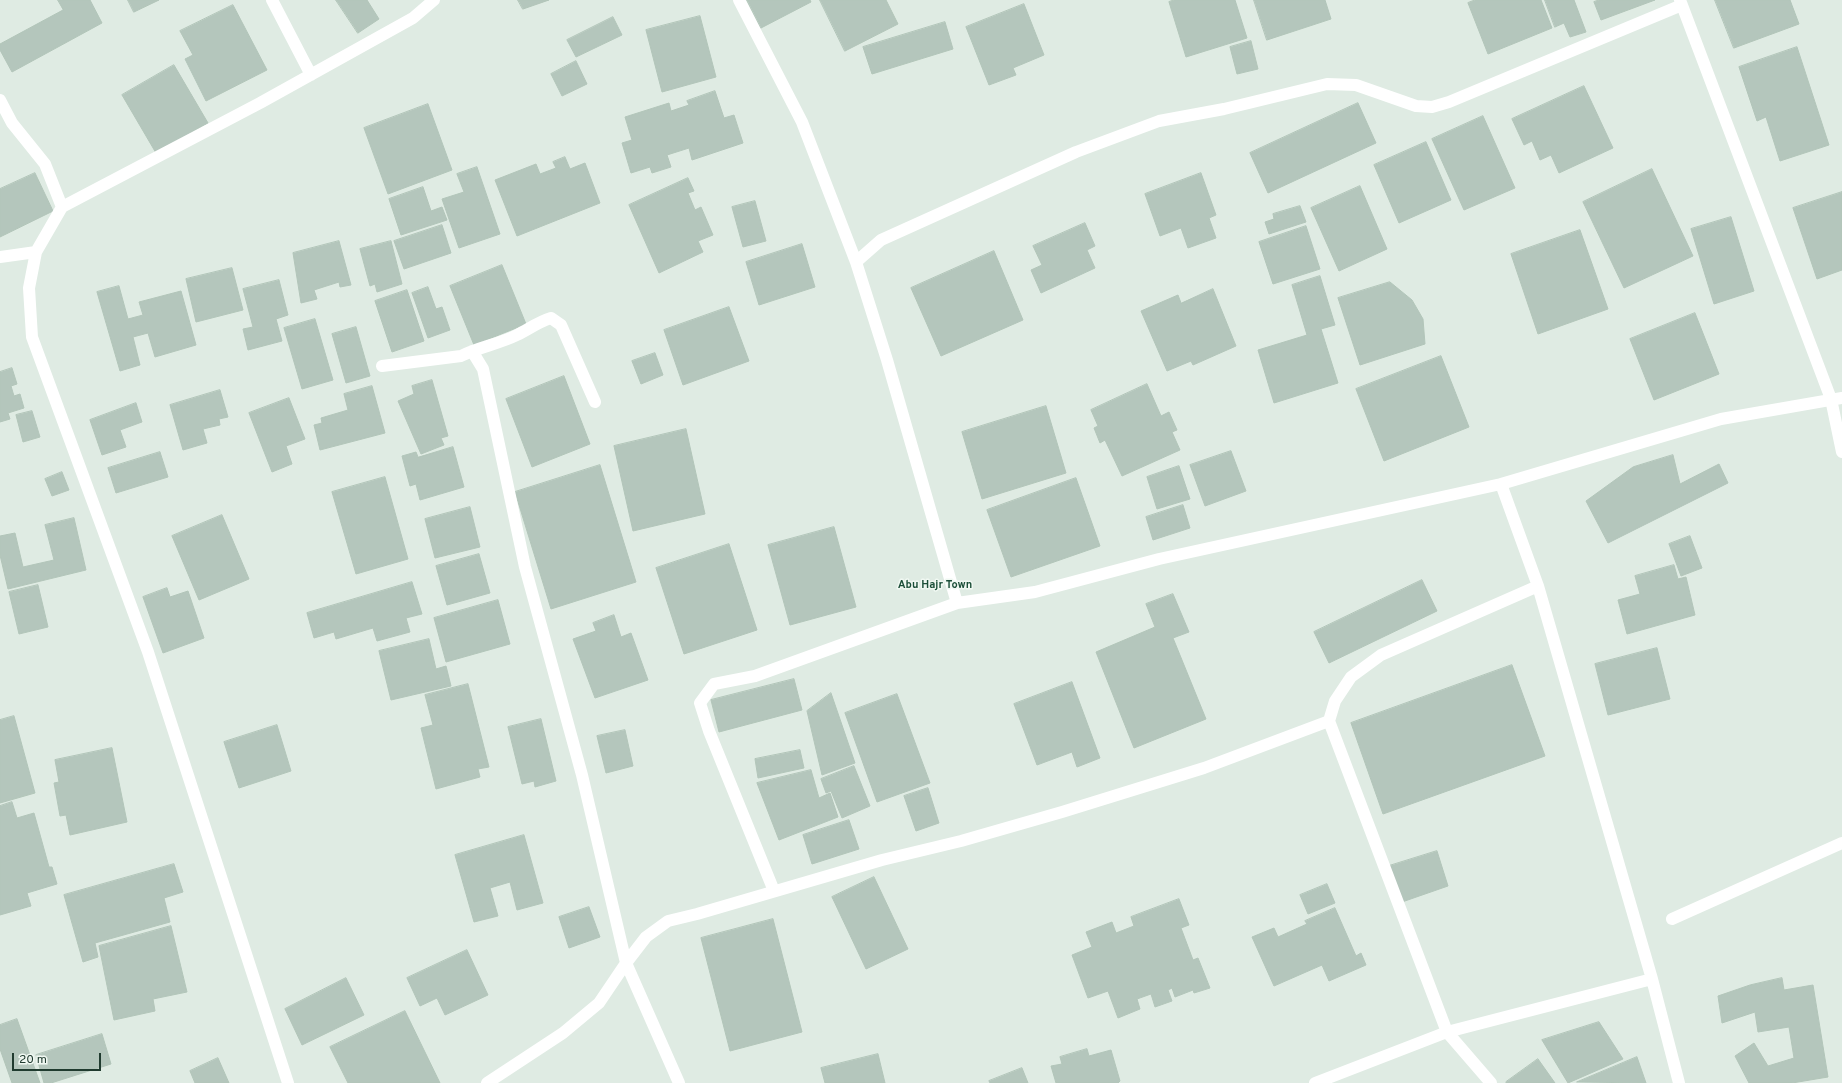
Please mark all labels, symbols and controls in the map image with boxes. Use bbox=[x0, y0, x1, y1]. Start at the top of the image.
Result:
district label: Abu Hajr Town bbox=[898, 579, 972, 593]
scale bar bbox=[14, 1045, 103, 1071]
text: 20 m bbox=[19, 1052, 47, 1068]

